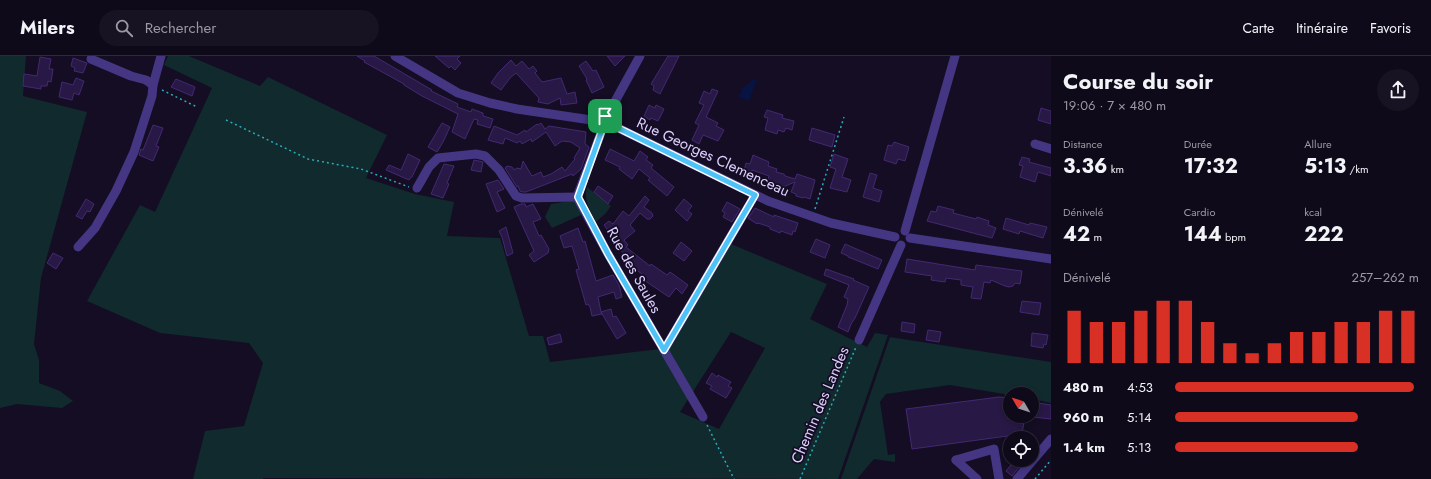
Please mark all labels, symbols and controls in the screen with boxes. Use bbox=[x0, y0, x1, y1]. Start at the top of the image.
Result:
search box bbox=[99, 10, 379, 46]
text: Milers bbox=[20, 14, 75, 41]
icon: search bbox=[113, 17, 135, 39]
text: Rechercher bbox=[145, 17, 216, 39]
text: Carte bbox=[1242, 18, 1274, 38]
text: Itinéraire bbox=[1296, 18, 1348, 38]
text: Favoris bbox=[1370, 18, 1411, 38]
text: Course du soir bbox=[1063, 65, 1213, 97]
button: share bbox=[1377, 69, 1419, 111]
text: 19:06 · 7 × 480 m bbox=[1063, 96, 1166, 115]
pin bbox=[588, 99, 622, 133]
icon: arrive bbox=[594, 105, 616, 127]
street label: Rue Georges Clemenceau bbox=[633, 112, 793, 202]
text: Distance bbox=[1063, 136, 1102, 152]
text: Durée bbox=[1184, 136, 1212, 152]
text: Allure bbox=[1304, 136, 1332, 152]
text: 3.36 bbox=[1063, 152, 1107, 181]
text: 17:32 bbox=[1184, 152, 1238, 181]
text: 5:13 bbox=[1304, 152, 1346, 181]
text: km bbox=[1107, 161, 1124, 177]
text: /km bbox=[1346, 161, 1369, 177]
text: Dénivelé bbox=[1063, 204, 1103, 220]
text: Cardio bbox=[1184, 204, 1215, 220]
text: kcal bbox=[1304, 204, 1322, 220]
text: 42 bbox=[1063, 220, 1090, 249]
text: 144 bbox=[1184, 220, 1222, 249]
text: 222 bbox=[1304, 220, 1344, 249]
street label: Rue des Saules bbox=[601, 223, 667, 317]
text: m bbox=[1090, 229, 1102, 245]
text: bpm bbox=[1222, 229, 1246, 245]
text: Dénivelé bbox=[1063, 268, 1111, 287]
text: 257–262 m bbox=[1352, 268, 1419, 287]
street label: Chemin des Landes bbox=[785, 343, 855, 467]
text: 480 m bbox=[1063, 378, 1103, 397]
text: 4:53 bbox=[1127, 378, 1153, 397]
north arrow bbox=[1003, 387, 1039, 423]
map controls bbox=[1003, 387, 1039, 467]
text: 960 m bbox=[1063, 408, 1104, 427]
text: 5:14 bbox=[1127, 408, 1152, 427]
button: locate bbox=[1003, 431, 1039, 467]
text: 1.4 km bbox=[1063, 438, 1105, 457]
text: 5:13 bbox=[1127, 438, 1151, 457]

